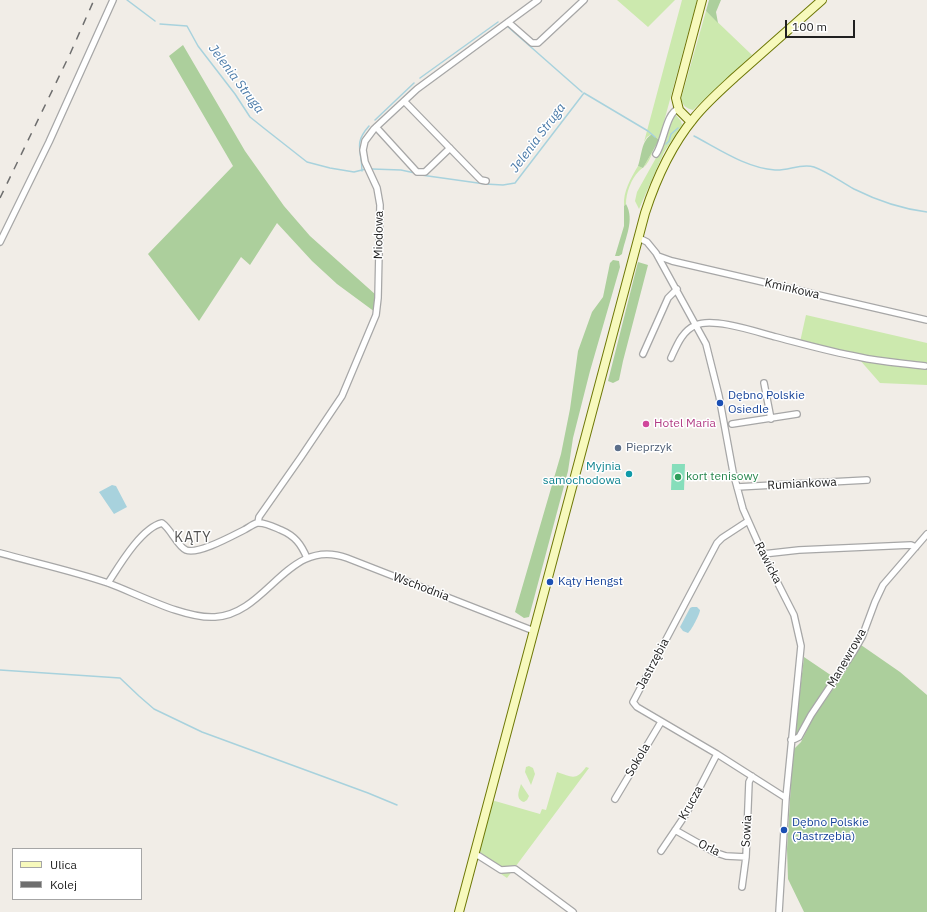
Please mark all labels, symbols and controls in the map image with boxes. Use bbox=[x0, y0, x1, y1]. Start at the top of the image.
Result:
scale bar bbox=[787, 12, 857, 38]
text: 100 m bbox=[792, 19, 827, 34]
water label: Jelenia Struga bbox=[205, 41, 267, 117]
water label: Jelenia Struga bbox=[507, 100, 569, 176]
street label: Miodowa bbox=[371, 211, 387, 259]
street label: Kminkowa bbox=[763, 276, 821, 302]
place label: Dębno Polskie Osiedle bbox=[728, 389, 805, 417]
marker: Dębno Polskie Osiedle bbox=[715, 398, 725, 408]
place label: Hotel Maria bbox=[654, 417, 716, 431]
marker: Hotel Maria bbox=[641, 419, 651, 429]
place label: Pieprzyk bbox=[626, 441, 672, 455]
marker: Pieprzyk bbox=[613, 443, 623, 453]
place label: Myjnia samochodowa bbox=[543, 460, 621, 488]
marker: Myjnia samochodowa bbox=[624, 469, 634, 479]
place label: kort tenisowy bbox=[686, 470, 759, 484]
marker: kort tenisowy bbox=[673, 472, 683, 482]
street label: Rumiankowa bbox=[767, 475, 837, 493]
district label: KĄTY bbox=[174, 530, 212, 546]
street label: Rawicka bbox=[751, 540, 785, 586]
street label: Wschodnia bbox=[391, 570, 451, 604]
place label: Kąty Hengst bbox=[558, 575, 623, 589]
marker: Kąty Hengst bbox=[545, 577, 555, 587]
street label: Manewrowa bbox=[824, 626, 870, 690]
street label: Jastrzębia bbox=[634, 636, 672, 692]
street label: Sokola bbox=[623, 741, 653, 779]
street label: Krucza bbox=[676, 783, 706, 823]
street label: Sowia bbox=[739, 815, 755, 847]
place label: Dębno Polskie (Jastrzębia) bbox=[792, 816, 869, 844]
marker: Dębno Polskie (Jastrzębia) bbox=[779, 825, 789, 835]
street label: Orla bbox=[696, 837, 722, 859]
legend bbox=[12, 848, 142, 900]
text: Ulica bbox=[50, 857, 77, 872]
text: Kolej bbox=[50, 877, 77, 892]

